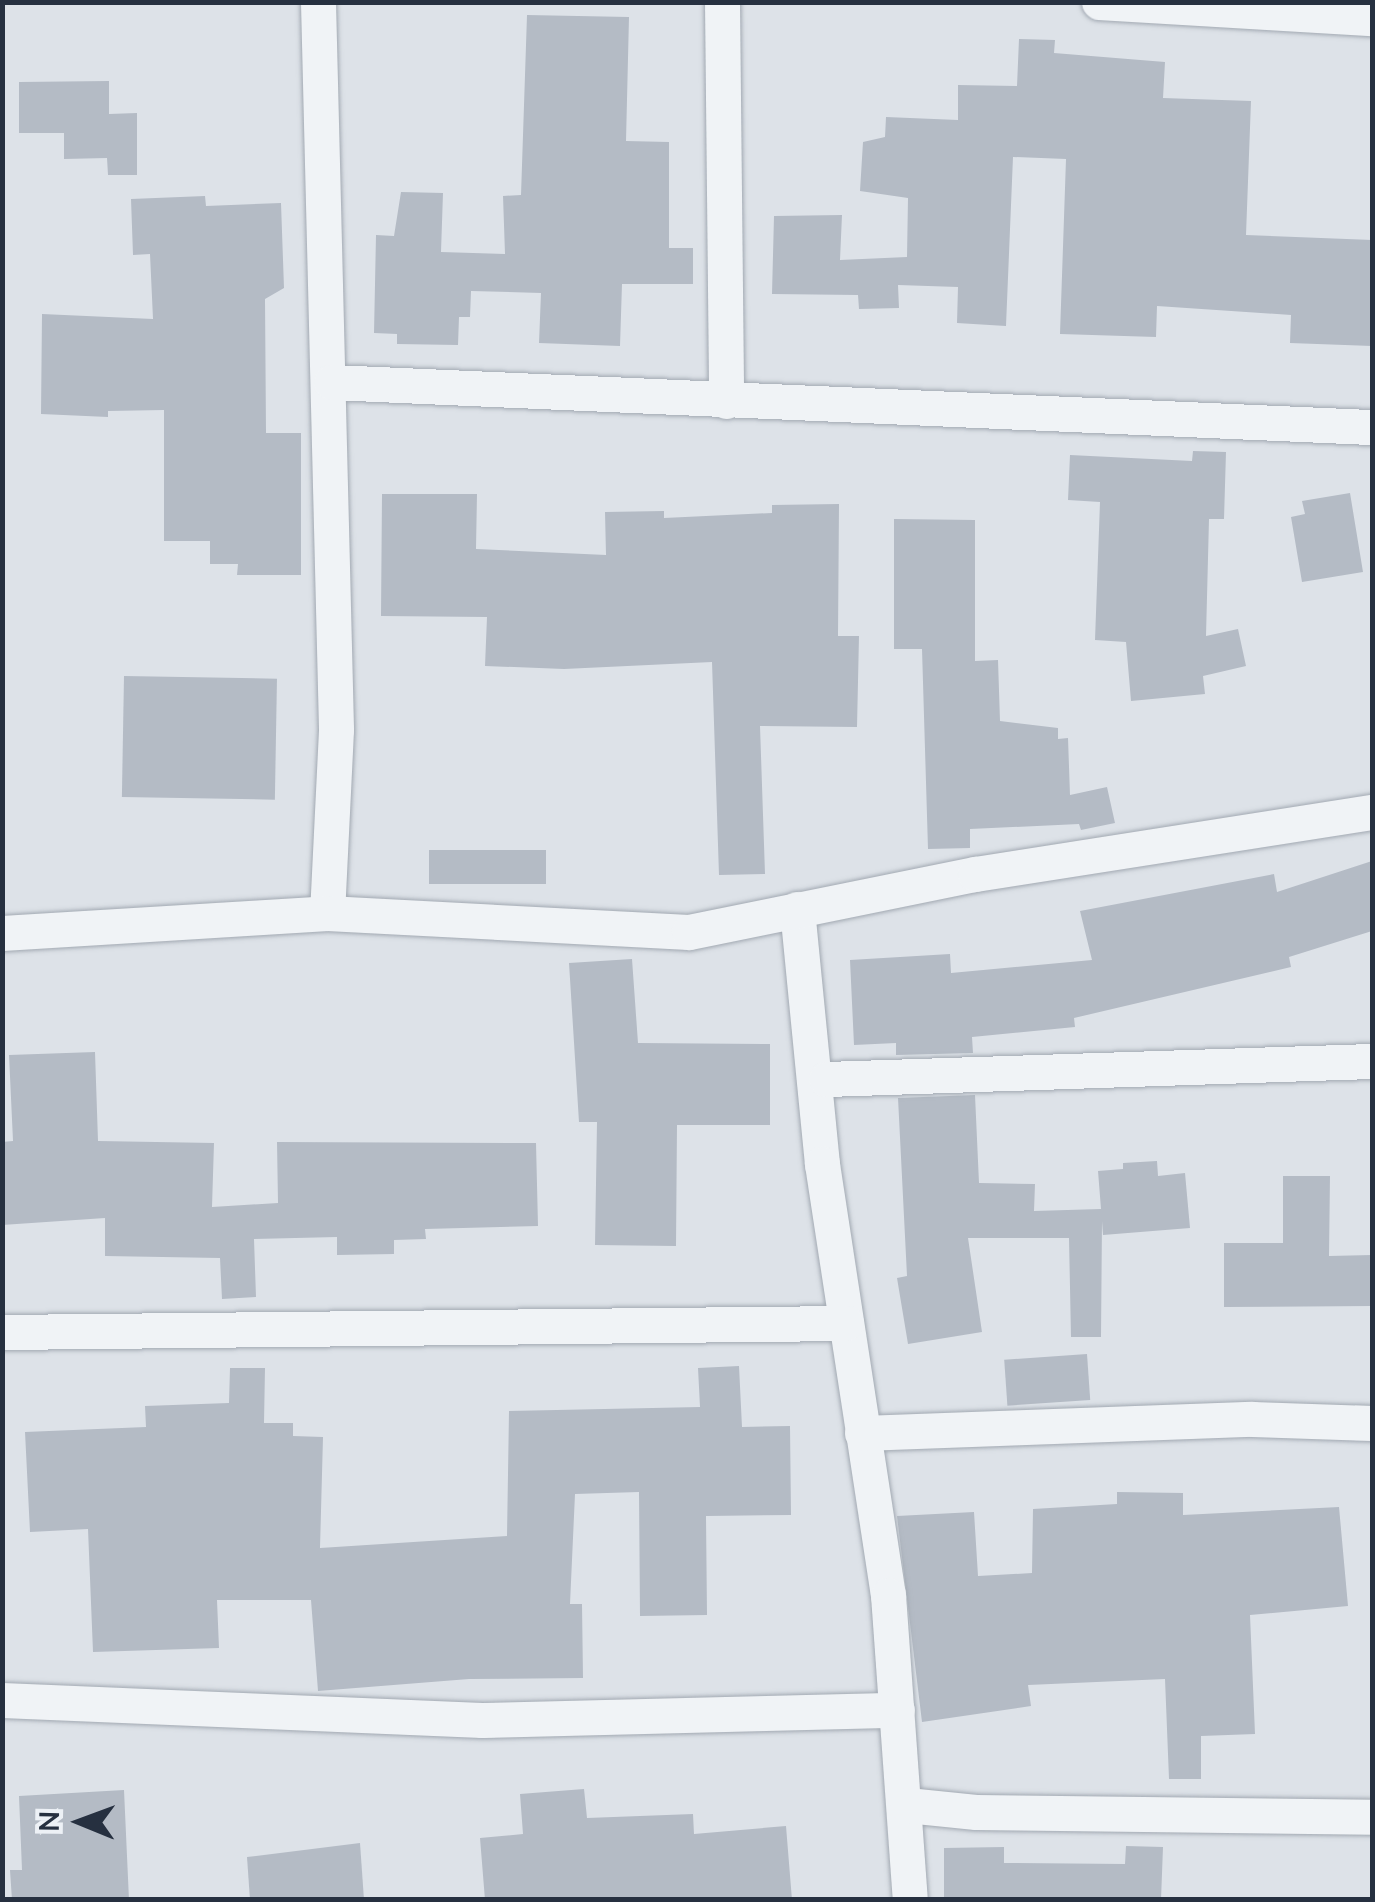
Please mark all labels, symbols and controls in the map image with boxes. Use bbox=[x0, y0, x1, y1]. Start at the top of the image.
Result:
north arrow bbox=[30, 1772, 130, 1872]
text: N bbox=[31, 1811, 69, 1832]

